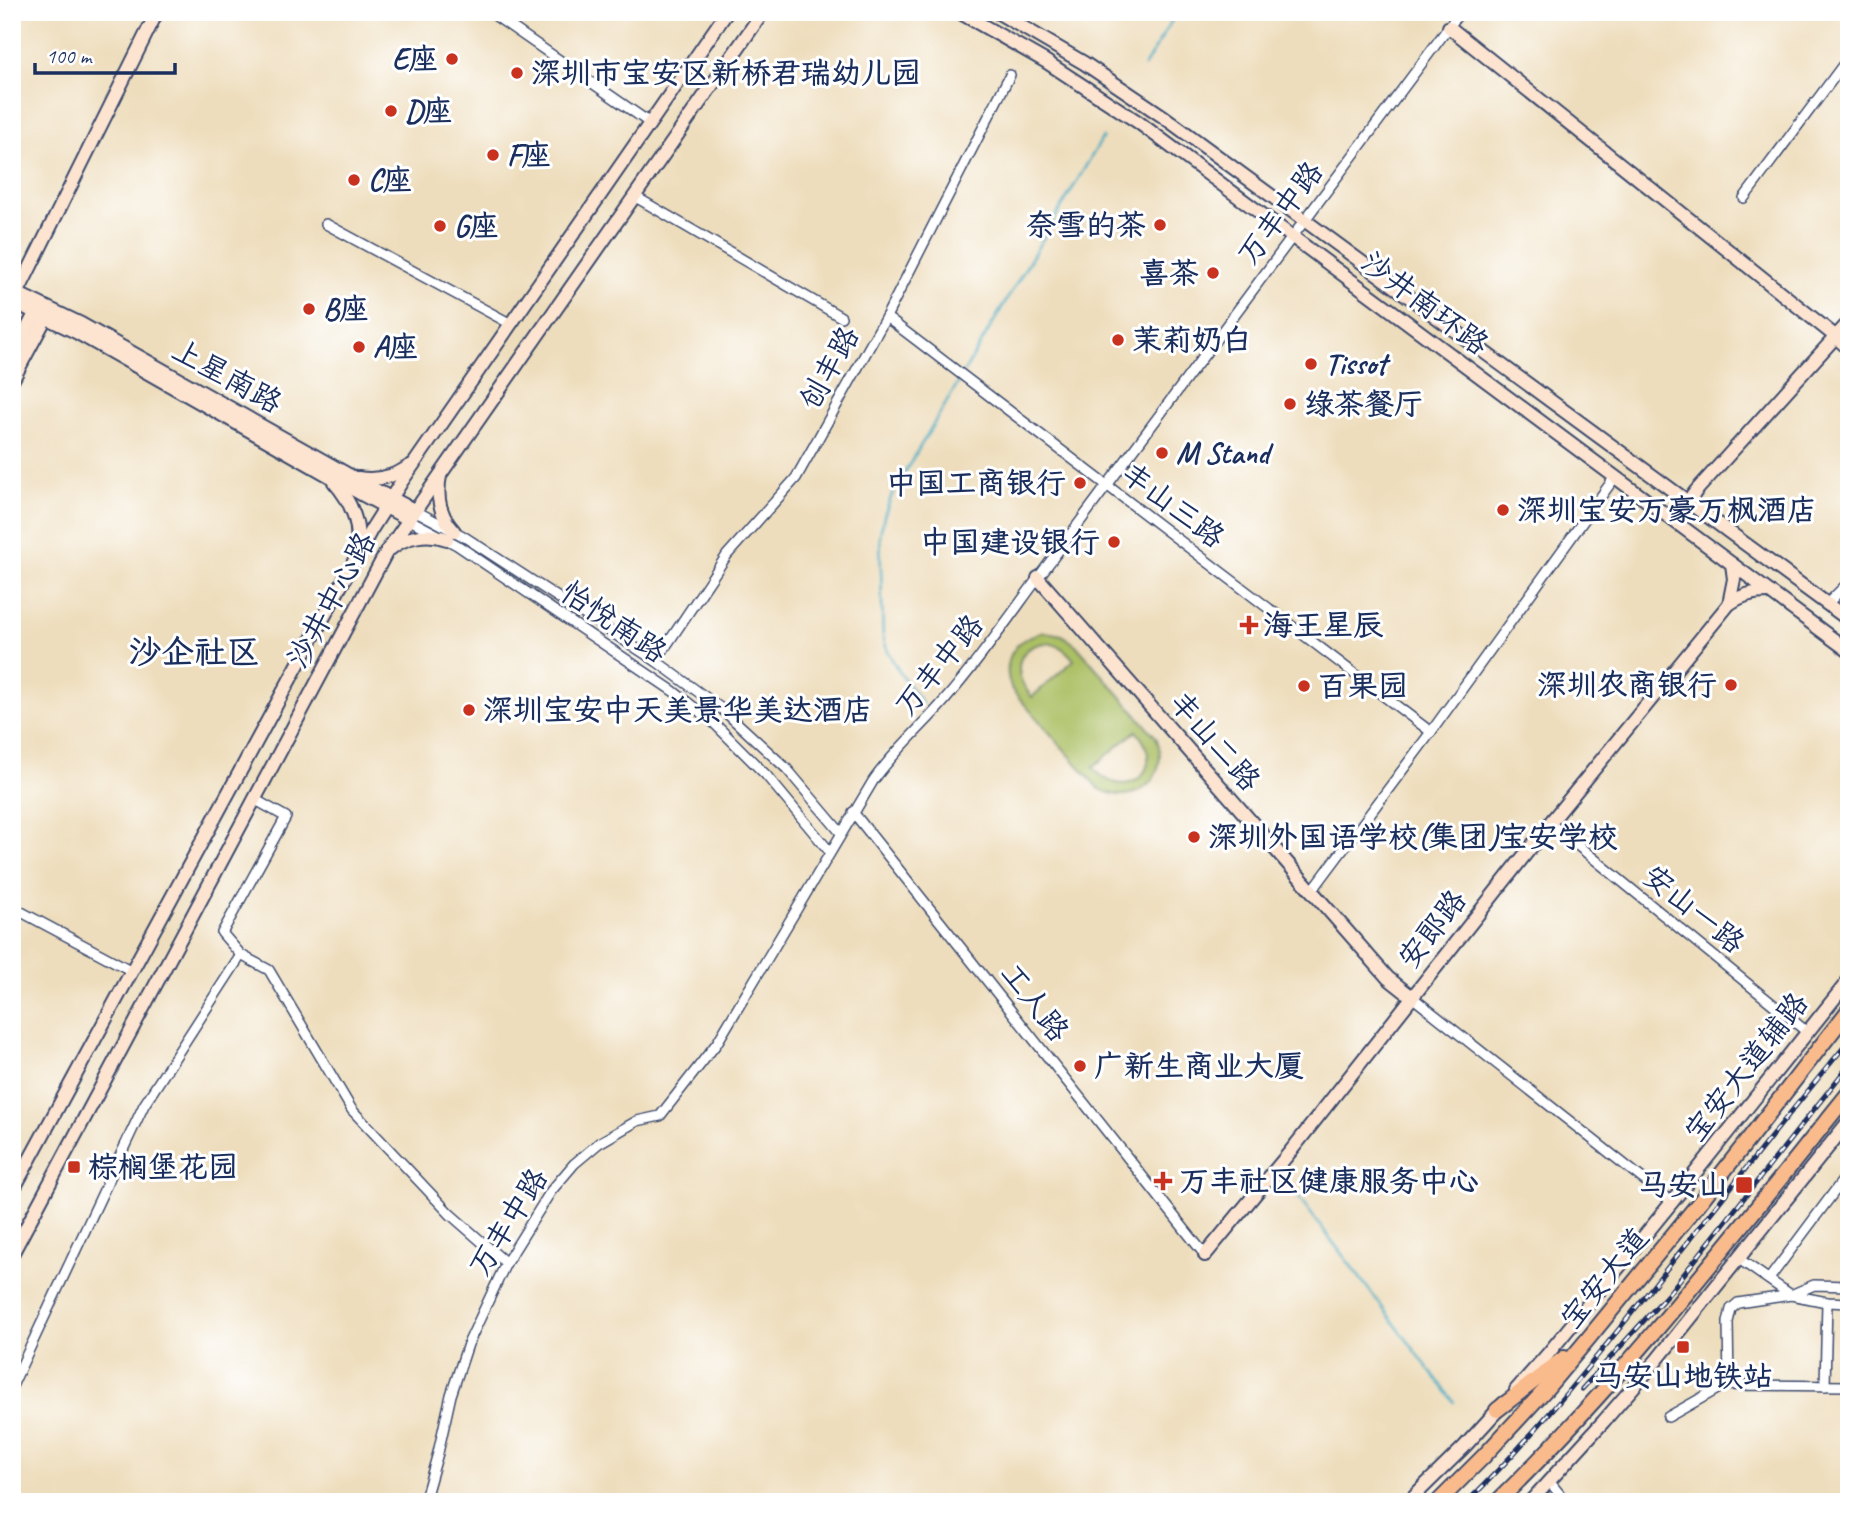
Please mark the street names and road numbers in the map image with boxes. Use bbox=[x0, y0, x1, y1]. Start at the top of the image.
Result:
street label: 万丰中路 bbox=[1229, 154, 1331, 272]
street label: 沙井南环路 bbox=[1354, 243, 1496, 363]
street label: 创丰路 bbox=[791, 319, 867, 417]
street label: 上星南路 bbox=[165, 330, 289, 422]
street label: 丰山三路 bbox=[1114, 454, 1232, 556]
street label: 沙井中心路 bbox=[278, 525, 384, 675]
street label: 怡悦南路 bbox=[554, 573, 674, 671]
street label: 万丰中路 bbox=[886, 606, 992, 724]
street label: 丰山二路 bbox=[1161, 683, 1269, 799]
street label: 安山一路 bbox=[1635, 856, 1753, 962]
street label: 安郎路 bbox=[1389, 882, 1475, 976]
street label: 工人路 bbox=[992, 955, 1078, 1049]
street label: 宝安大道辅路 bbox=[1676, 984, 1816, 1150]
street label: 万丰中路 bbox=[460, 1161, 556, 1283]
street label: 宝安大道 bbox=[1551, 1219, 1657, 1337]

